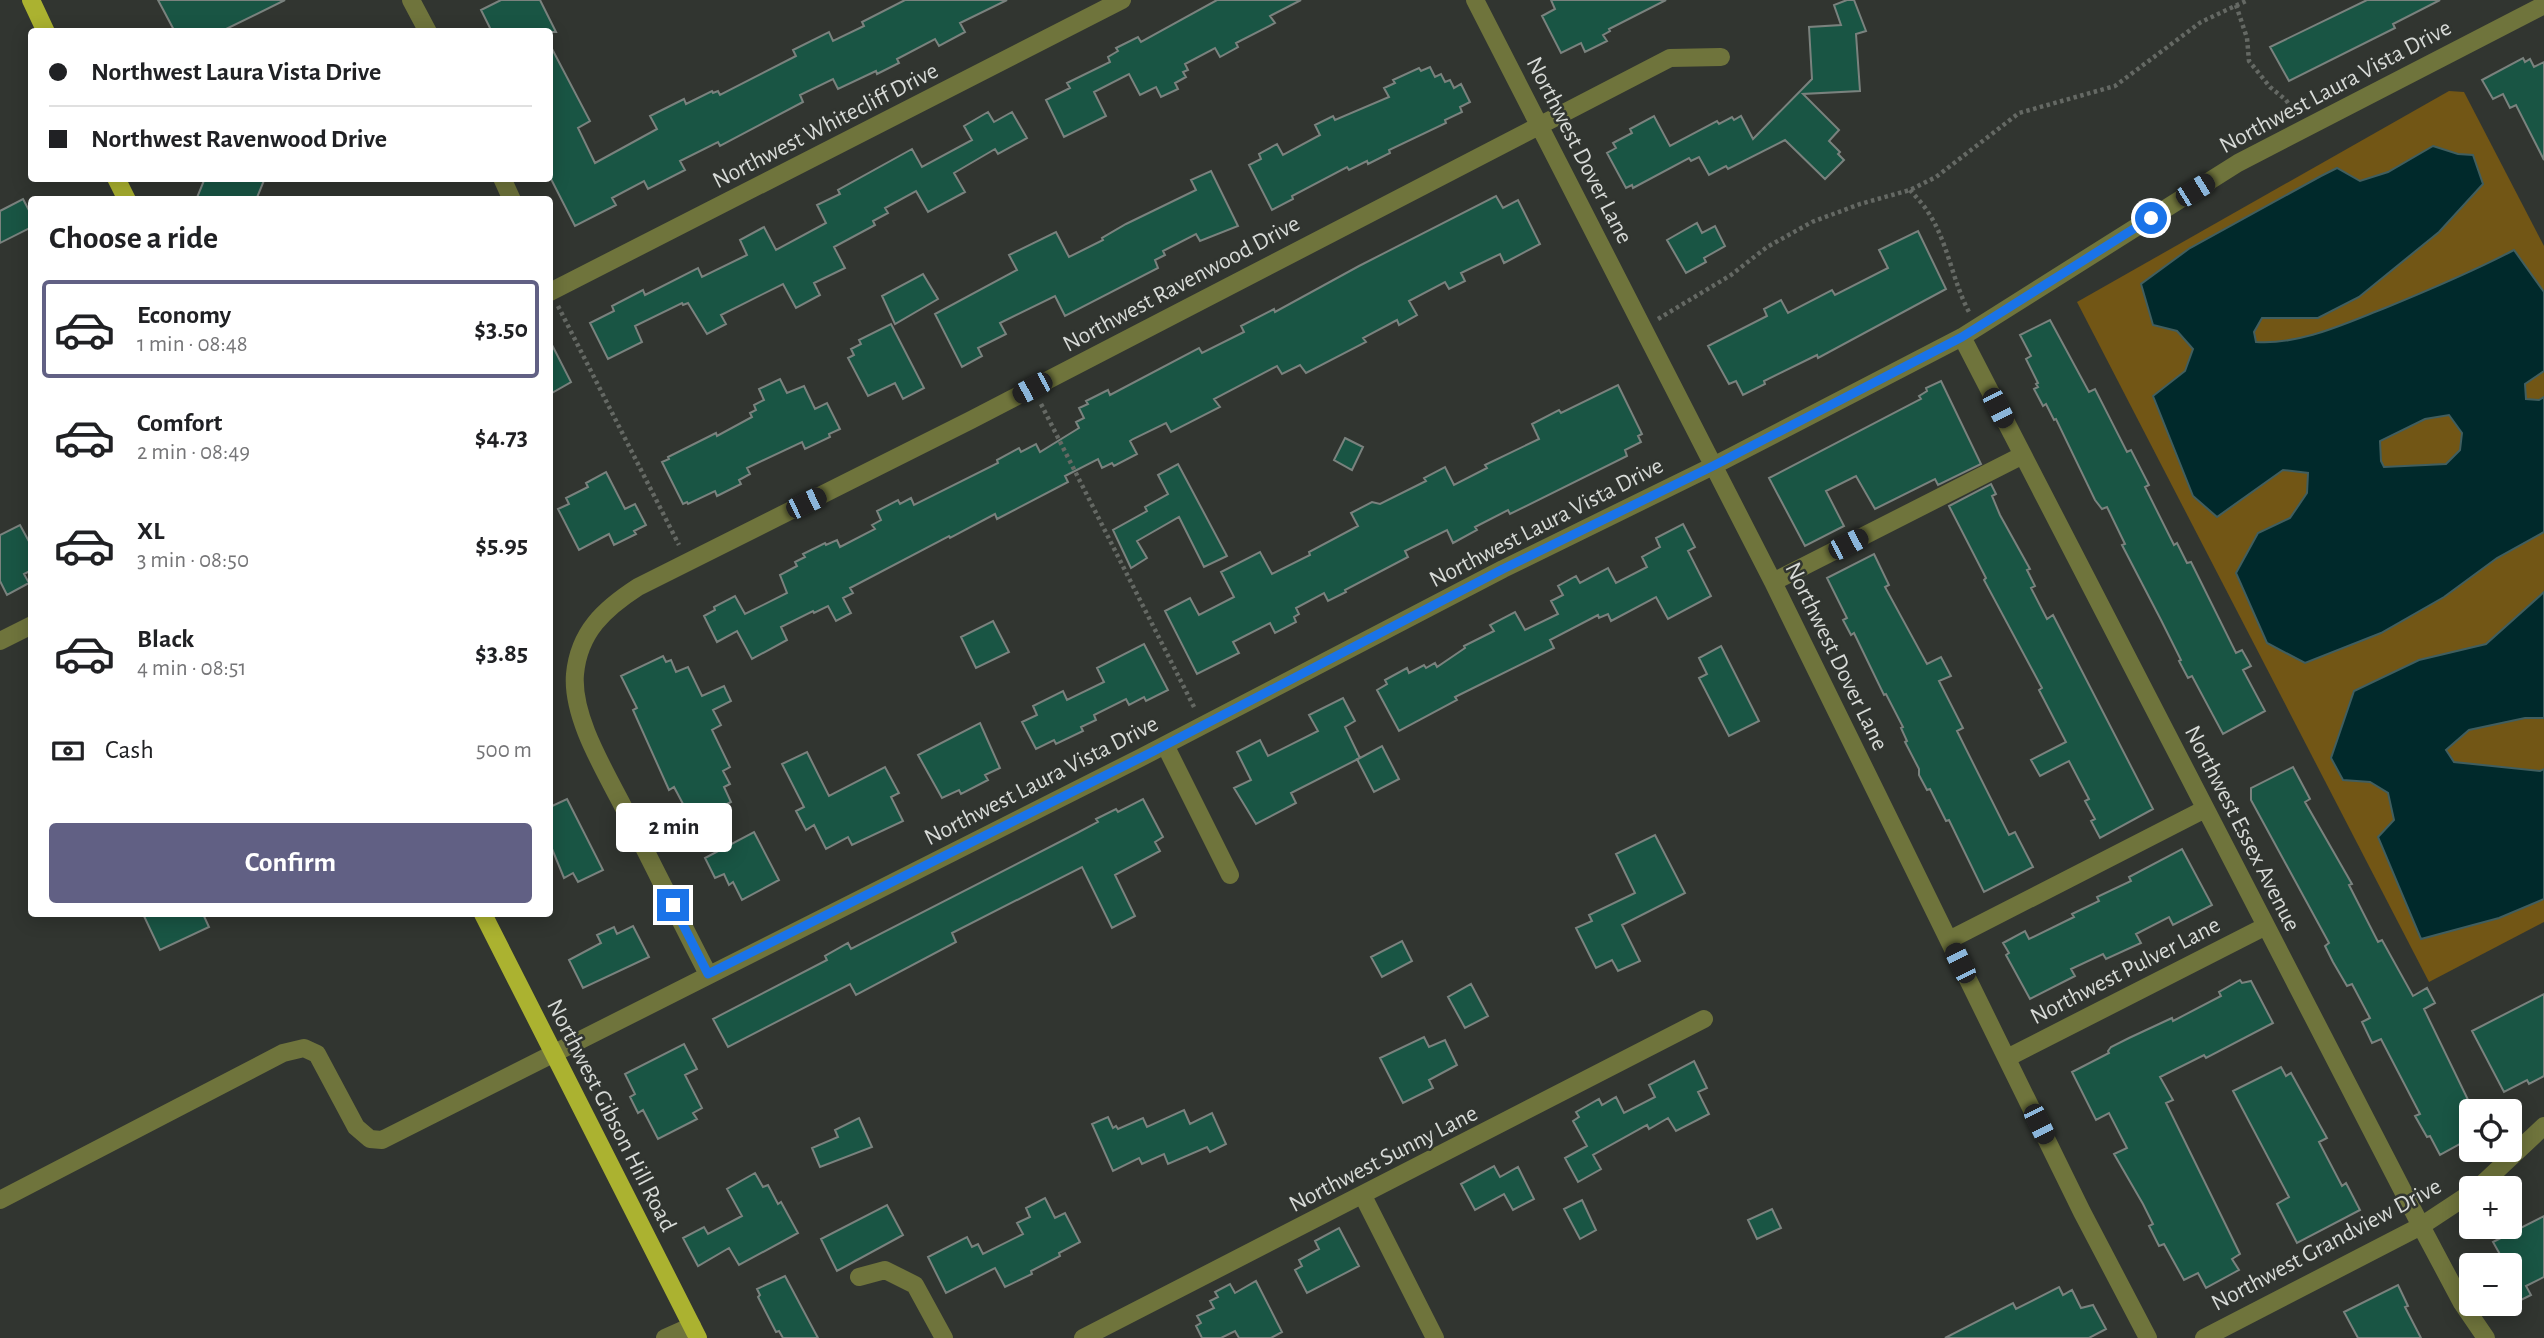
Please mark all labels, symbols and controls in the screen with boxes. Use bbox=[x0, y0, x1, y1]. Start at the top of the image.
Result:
street label: Northwest Laura Vista Drive bbox=[2216, 16, 2455, 158]
street label: Northwest Dover Lane bbox=[1522, 53, 1637, 248]
text: Northwest Laura Vista Drive bbox=[91, 59, 381, 85]
street label: Northwest Whitecliff Drive bbox=[709, 59, 942, 193]
text: Northwest Ravenwood Drive bbox=[91, 126, 387, 152]
car bbox=[2172, 170, 2219, 210]
route start bbox=[2135, 202, 2167, 234]
street label: Northwest Ravenwood Drive bbox=[1059, 211, 1304, 357]
text: Choose a ride bbox=[49, 222, 218, 254]
icon: car bbox=[53, 298, 116, 361]
text: Economy bbox=[137, 302, 231, 328]
text: $3.50 bbox=[474, 316, 528, 342]
text: 1 min · 08:48 bbox=[137, 333, 248, 356]
car bbox=[1009, 369, 1056, 407]
car bbox=[1980, 385, 2017, 431]
icon: car bbox=[53, 406, 116, 469]
text: Comfort bbox=[137, 410, 222, 436]
text: $4.73 bbox=[475, 424, 528, 450]
text: 2 min · 08:49 bbox=[137, 441, 250, 464]
street label: Northwest Laura Vista Drive bbox=[1426, 453, 1667, 592]
car bbox=[783, 484, 830, 522]
icon: car bbox=[53, 514, 116, 577]
text: XL bbox=[137, 518, 164, 544]
car bbox=[1825, 525, 1872, 563]
text: $5.95 bbox=[475, 532, 528, 558]
text: 3 min · 08:50 bbox=[137, 549, 249, 572]
street label: Northwest Dover Lane bbox=[1780, 559, 1892, 754]
icon: car bbox=[53, 622, 116, 685]
text: Black bbox=[137, 626, 194, 652]
text: $3.85 bbox=[475, 640, 528, 666]
text: 4 min · 08:51 bbox=[137, 657, 246, 680]
street label: Northwest Laura Vista Drive bbox=[921, 711, 1162, 850]
street label: Northwest Essex Avenue bbox=[2180, 722, 2304, 935]
icon: cash bbox=[49, 732, 87, 770]
text: Cash bbox=[105, 737, 154, 763]
text: 500 m bbox=[476, 739, 532, 762]
callout: 2 min bbox=[615, 804, 731, 852]
text: 2 min bbox=[648, 816, 700, 839]
button: Confirm bbox=[49, 823, 532, 903]
route end bbox=[657, 889, 689, 921]
street label: Northwest Pulver Lane bbox=[2027, 913, 2224, 1029]
car bbox=[1942, 940, 1979, 986]
street label: Northwest Gibson Hill Road bbox=[542, 995, 680, 1236]
map controls bbox=[2459, 1099, 2522, 1316]
button: locate bbox=[2459, 1099, 2522, 1162]
street label: Northwest Sunny Lane bbox=[1285, 1101, 1482, 1217]
car bbox=[2021, 1101, 2058, 1147]
street label: Northwest Grandview Drive bbox=[2208, 1174, 2445, 1316]
button: + bbox=[2459, 1176, 2522, 1239]
button: − bbox=[2459, 1253, 2522, 1316]

